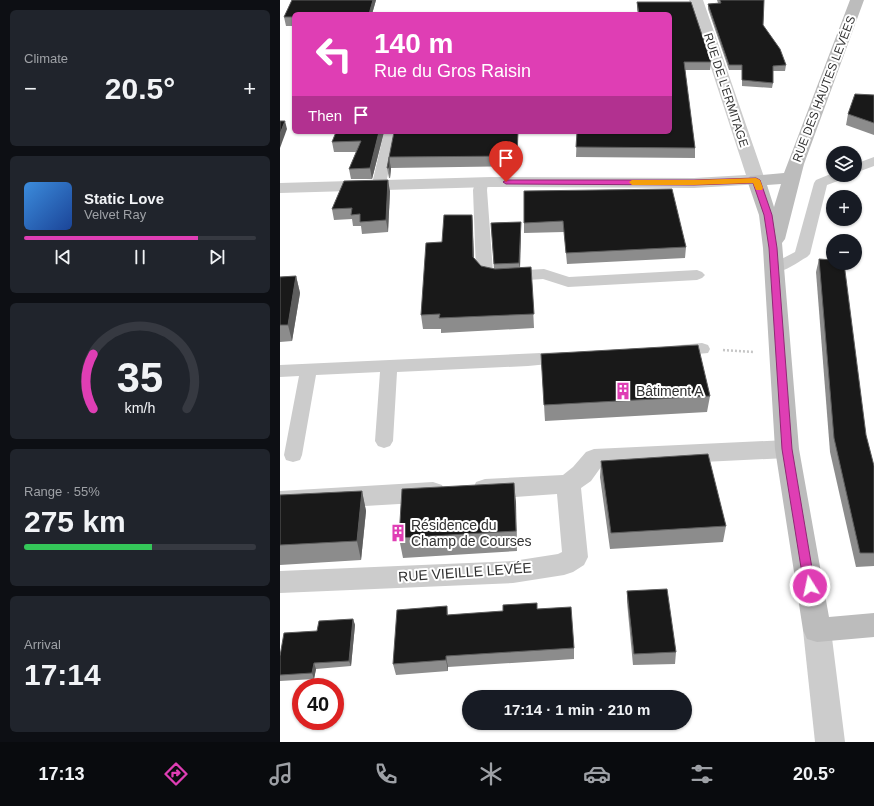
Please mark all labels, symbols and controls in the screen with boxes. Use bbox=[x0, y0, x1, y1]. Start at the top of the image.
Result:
street label: RUE DES HAUTES LEVÉES bbox=[789, 14, 858, 164]
icon: left bbox=[308, 28, 360, 80]
text: 140 m bbox=[374, 28, 453, 59]
street label: RUE DE L'ERMITAGE bbox=[701, 31, 751, 149]
text: Climate bbox=[24, 51, 68, 66]
text: Rue du Gros Raisin bbox=[374, 61, 531, 81]
text: 20.5° bbox=[105, 72, 175, 105]
text: − bbox=[24, 76, 37, 101]
text: + bbox=[243, 76, 256, 101]
icon: arrive bbox=[350, 104, 372, 126]
text: Then bbox=[308, 107, 342, 124]
pin bbox=[489, 141, 523, 182]
map controls bbox=[826, 146, 862, 270]
button: layers bbox=[826, 146, 862, 182]
icon: arrive bbox=[495, 147, 517, 169]
text: Static Love bbox=[84, 190, 164, 207]
button: + bbox=[826, 190, 862, 226]
text: Velvet Ray bbox=[84, 207, 146, 222]
button: − bbox=[826, 234, 862, 270]
icon: previous bbox=[52, 246, 74, 268]
icon: pause bbox=[129, 246, 151, 268]
icon: next bbox=[206, 246, 228, 268]
text: 35 bbox=[117, 354, 163, 401]
building icon: Bâtiment A bbox=[613, 381, 633, 401]
place label: Bâtiment A bbox=[636, 383, 704, 399]
text: km/h bbox=[125, 400, 156, 416]
text: Range · 55% bbox=[24, 484, 100, 499]
text: 275 km bbox=[24, 505, 126, 538]
place label: Résidence du Champ de Courses bbox=[411, 517, 532, 549]
building icon: Résidence du Champ de Courses bbox=[388, 523, 408, 543]
street label: RUE VIEILLE LEVÉE bbox=[398, 559, 532, 585]
position arrow bbox=[789, 565, 831, 607]
text: Arrival bbox=[24, 637, 61, 652]
text: 17:14 bbox=[24, 658, 101, 691]
speed limit sign: 40 bbox=[292, 678, 344, 730]
text: 17:14 · 1 min · 210 m bbox=[504, 701, 650, 718]
icon: directions bbox=[162, 760, 190, 788]
icon: music bbox=[267, 760, 295, 788]
icon: phone bbox=[372, 760, 400, 788]
icon: climate bbox=[477, 760, 505, 788]
icon: car bbox=[583, 760, 611, 788]
icon: filters bbox=[688, 760, 716, 788]
text: 17:13 bbox=[39, 764, 85, 784]
text: 20.5° bbox=[793, 764, 835, 784]

